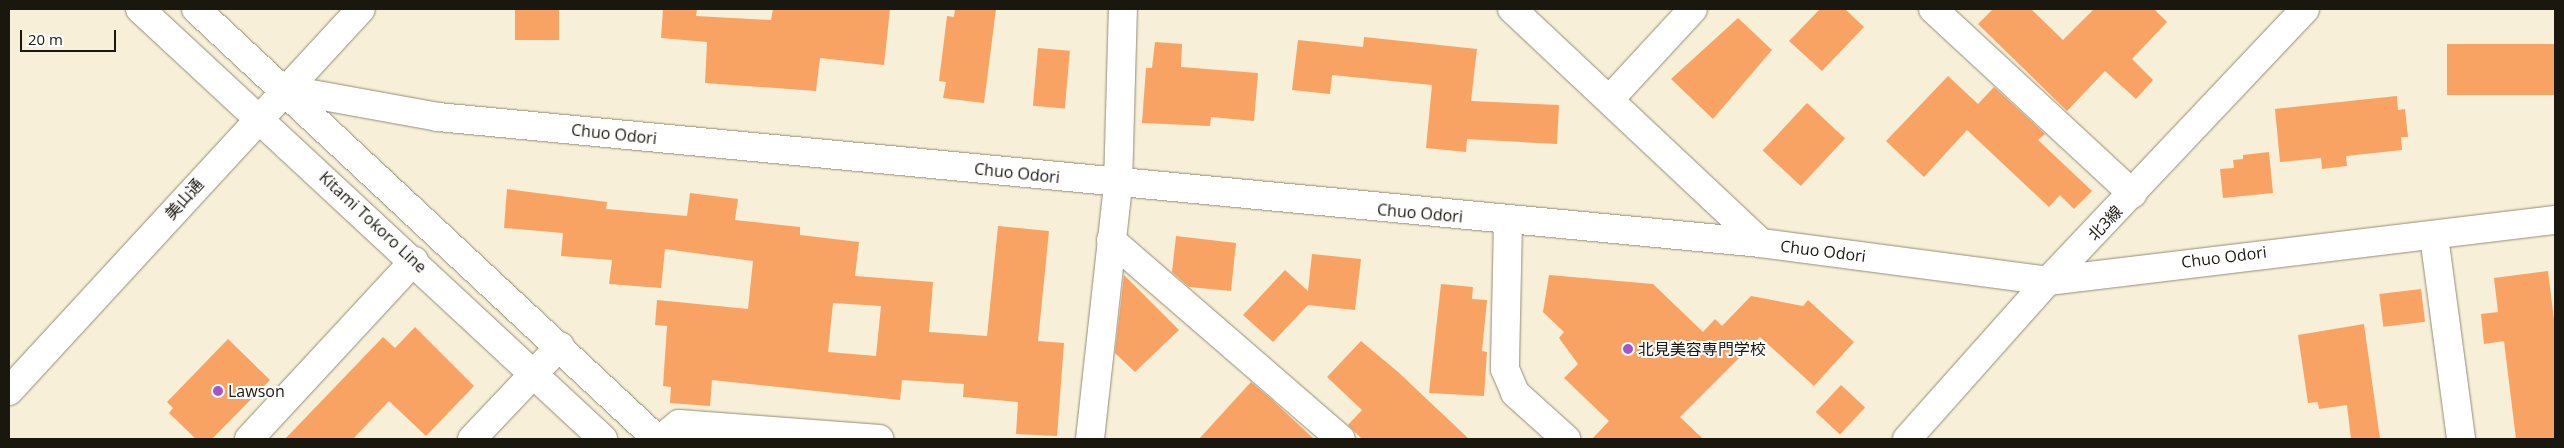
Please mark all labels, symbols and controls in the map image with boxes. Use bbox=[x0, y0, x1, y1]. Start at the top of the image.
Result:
scale bar bbox=[22, 20, 119, 52]
text: 20 m bbox=[28, 29, 63, 49]
street label: Chuo Odori bbox=[570, 120, 658, 148]
street label: Chuo Odori bbox=[973, 159, 1061, 187]
street label: Kitami Tokoro Line bbox=[315, 167, 431, 277]
street label: 美山通 bbox=[161, 175, 207, 223]
street label: Chuo Odori bbox=[1376, 200, 1464, 226]
street label: 北3線 bbox=[2084, 202, 2126, 244]
street label: Chuo Odori bbox=[1779, 236, 1867, 266]
street label: Chuo Odori bbox=[2180, 242, 2268, 272]
place label: 北見美容専門学校 bbox=[1638, 339, 1766, 359]
marker: 北見美容専門学校 bbox=[1622, 343, 1634, 355]
place label: Lawson bbox=[228, 381, 285, 401]
marker: Lawson bbox=[212, 385, 224, 397]

